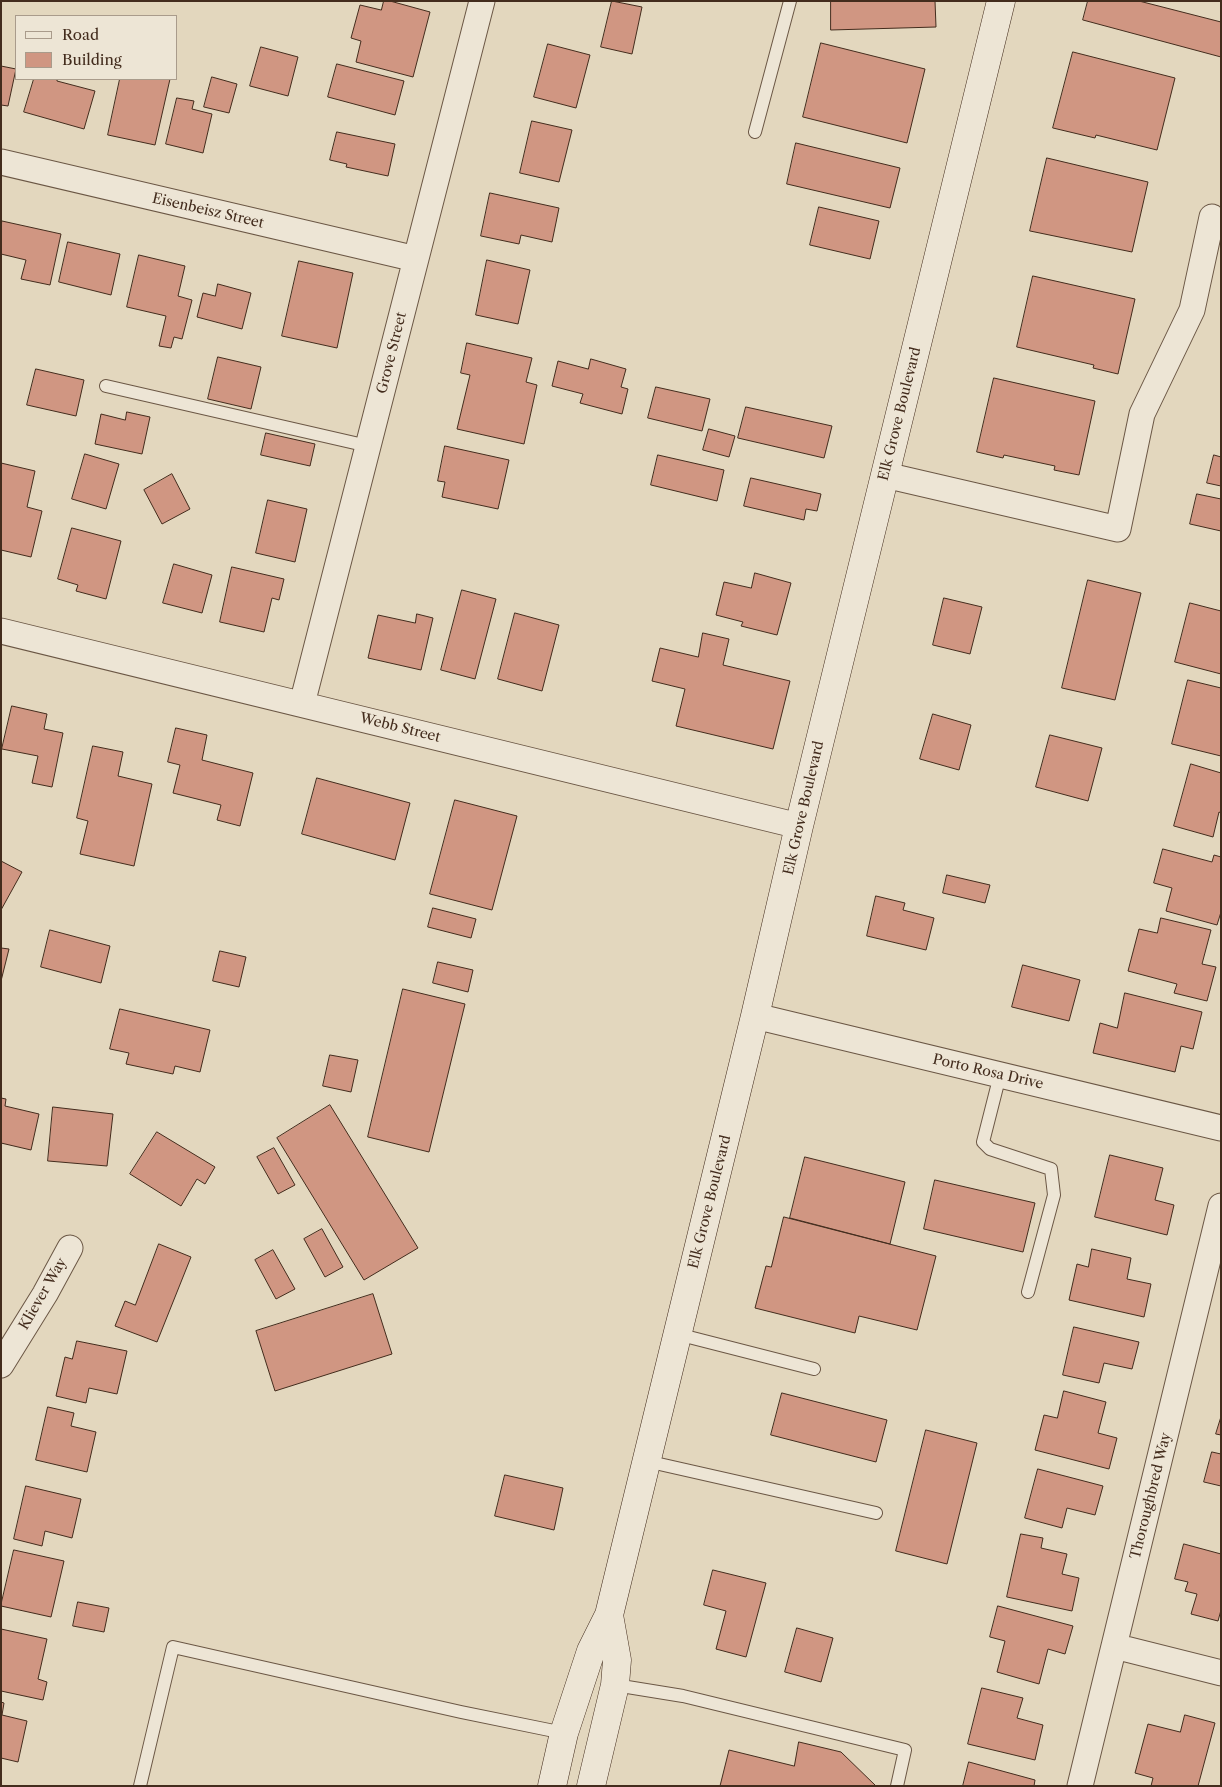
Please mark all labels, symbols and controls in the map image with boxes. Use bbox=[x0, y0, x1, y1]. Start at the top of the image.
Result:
legend bbox=[15, 15, 178, 80]
text: Road bbox=[62, 25, 99, 44]
text: Building bbox=[62, 50, 122, 69]
street label: Eisenbeisz Street bbox=[151, 190, 265, 232]
street label: Grove Street bbox=[374, 310, 410, 396]
street label: Elk Grove Boulevard bbox=[875, 345, 925, 483]
street label: Webb Street bbox=[358, 710, 442, 746]
street label: Elk Grove Boulevard bbox=[780, 739, 828, 877]
street label: Porto Rosa Drive bbox=[931, 1051, 1045, 1093]
street label: Elk Grove Boulevard bbox=[685, 1133, 735, 1271]
street label: Kliever Way bbox=[16, 1255, 70, 1333]
street label: Thoroughbred Way bbox=[1127, 1431, 1175, 1561]

